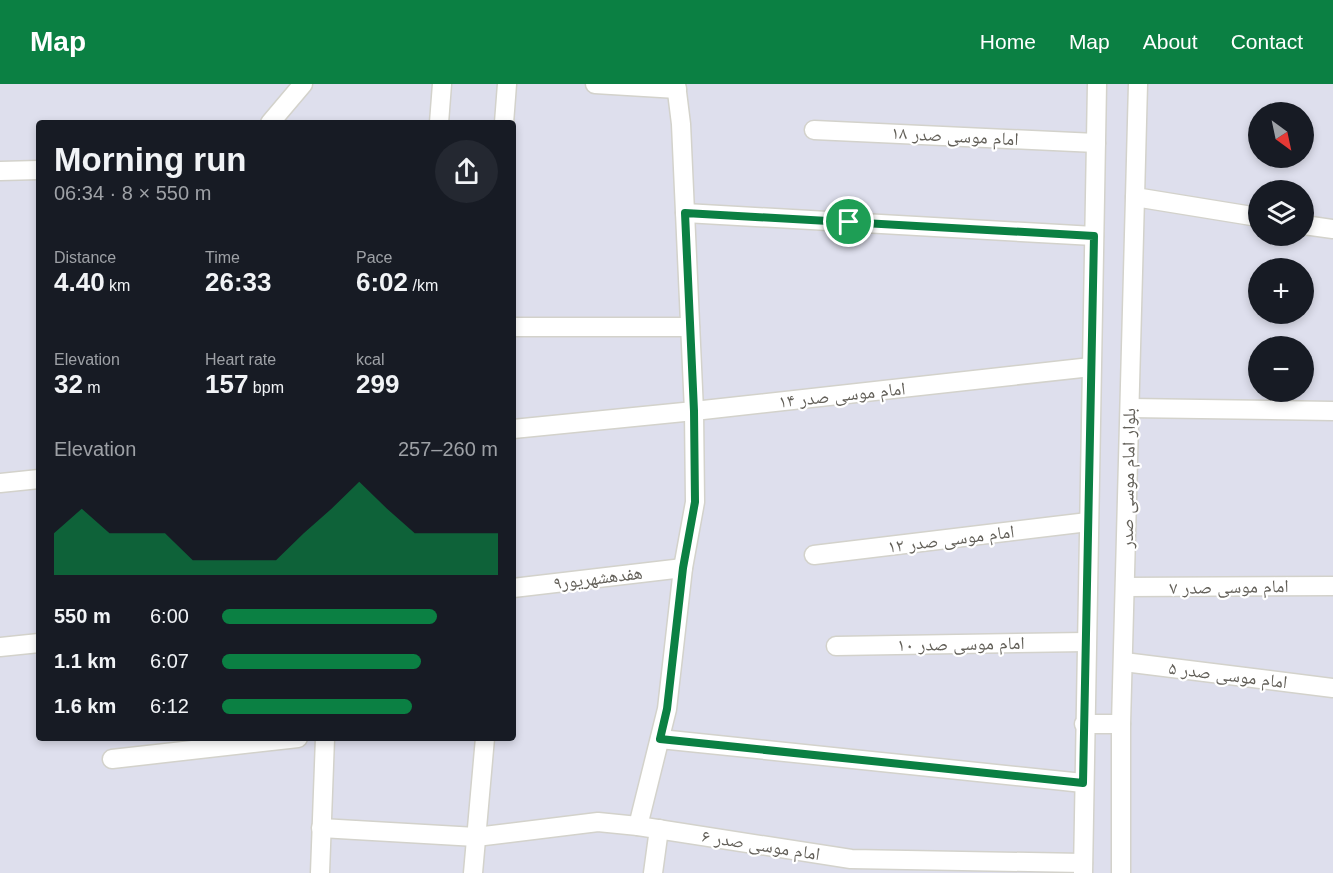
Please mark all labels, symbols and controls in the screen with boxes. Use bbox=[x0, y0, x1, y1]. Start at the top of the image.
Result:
text: Map bbox=[30, 26, 86, 57]
text: Home bbox=[980, 30, 1036, 53]
text: Map bbox=[1069, 30, 1110, 53]
text: About bbox=[1143, 30, 1198, 53]
text: Contact bbox=[1231, 30, 1303, 53]
north arrow bbox=[1248, 102, 1314, 168]
map controls bbox=[1248, 102, 1314, 402]
street label: امام موسی صدر ۱۸ bbox=[891, 123, 1019, 151]
button: share bbox=[435, 140, 498, 203]
text: Morning run bbox=[54, 141, 246, 178]
button: layers bbox=[1248, 180, 1314, 246]
text: 06:34 · 8 × 550 m bbox=[54, 182, 211, 204]
pin bbox=[823, 196, 874, 247]
icon: arrive bbox=[832, 205, 865, 238]
text: Distance bbox=[54, 249, 116, 266]
text: Time bbox=[205, 249, 240, 266]
text: Pace bbox=[356, 249, 392, 266]
button: + bbox=[1248, 258, 1314, 324]
text: 4.40 bbox=[54, 267, 105, 297]
text: 26:33 bbox=[205, 267, 272, 297]
text: 6:02 bbox=[356, 267, 408, 297]
text: km bbox=[105, 277, 130, 294]
text: /km bbox=[408, 277, 438, 294]
button: − bbox=[1248, 336, 1314, 402]
text: Elevation bbox=[54, 351, 120, 368]
text: Heart rate bbox=[205, 351, 276, 368]
text: kcal bbox=[356, 351, 384, 368]
text: 32 bbox=[54, 369, 83, 399]
text: 157 bbox=[205, 369, 248, 399]
text: 299 bbox=[356, 369, 399, 399]
street label: امام موسی صدر ۱۴ bbox=[778, 378, 907, 414]
text: m bbox=[83, 379, 101, 396]
text: bpm bbox=[248, 379, 284, 396]
street label: بلوار امام موسی صدر bbox=[1117, 408, 1141, 549]
text: Elevation bbox=[54, 438, 136, 460]
text: 257–260 m bbox=[398, 438, 498, 460]
street label: امام موسی صدر ۱۲ bbox=[887, 521, 1016, 559]
street label: هفدهشهریور۹ bbox=[552, 563, 644, 594]
street label: امام موسی صدر ۷ bbox=[1169, 576, 1289, 600]
text: 550 m bbox=[54, 605, 111, 627]
text: 6:00 bbox=[150, 605, 189, 627]
street label: امام موسی صدر ۱۰ bbox=[897, 633, 1025, 657]
text: 1.1 km bbox=[54, 650, 116, 672]
text: 6:07 bbox=[150, 650, 189, 672]
street label: امام موسی صدر ۵ bbox=[1167, 658, 1288, 694]
text: 1.6 km bbox=[54, 695, 116, 717]
text: 6:12 bbox=[150, 695, 189, 717]
street label: امام موسی صدر ۶ bbox=[700, 826, 822, 866]

